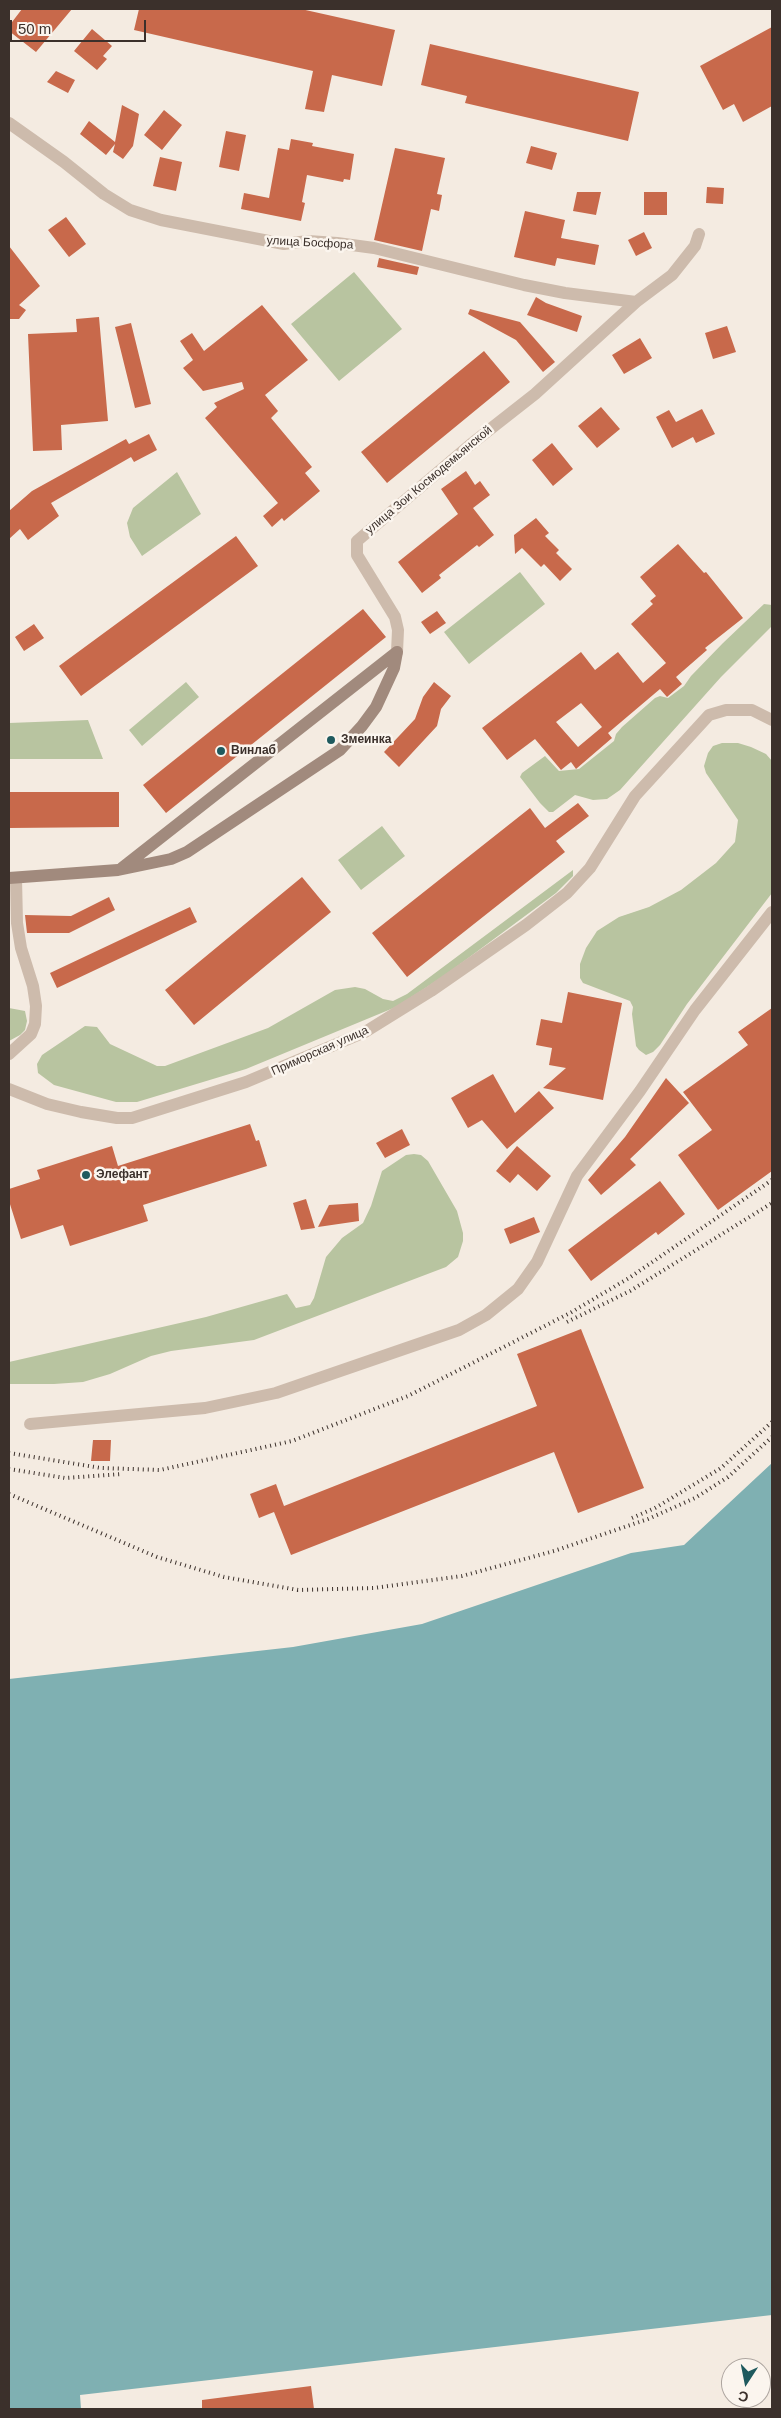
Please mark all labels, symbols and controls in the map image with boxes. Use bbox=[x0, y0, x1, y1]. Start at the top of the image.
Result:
scale bar bbox=[12, 10, 149, 42]
text: 50 m bbox=[18, 20, 51, 37]
street label: улица Босфора bbox=[266, 234, 354, 252]
street label: улица Зои Космодемьянской bbox=[363, 423, 495, 537]
place label: Змеинка bbox=[341, 733, 391, 747]
marker: Змеинка bbox=[325, 734, 337, 746]
place label: Винлаб bbox=[231, 744, 276, 758]
marker: Винлаб bbox=[215, 745, 227, 757]
street label: Приморская улица bbox=[269, 1023, 371, 1079]
place label: Элефант bbox=[96, 1168, 149, 1182]
marker: Элефант bbox=[80, 1169, 92, 1181]
north arrow bbox=[721, 2358, 771, 2408]
text: С bbox=[737, 2388, 750, 2406]

